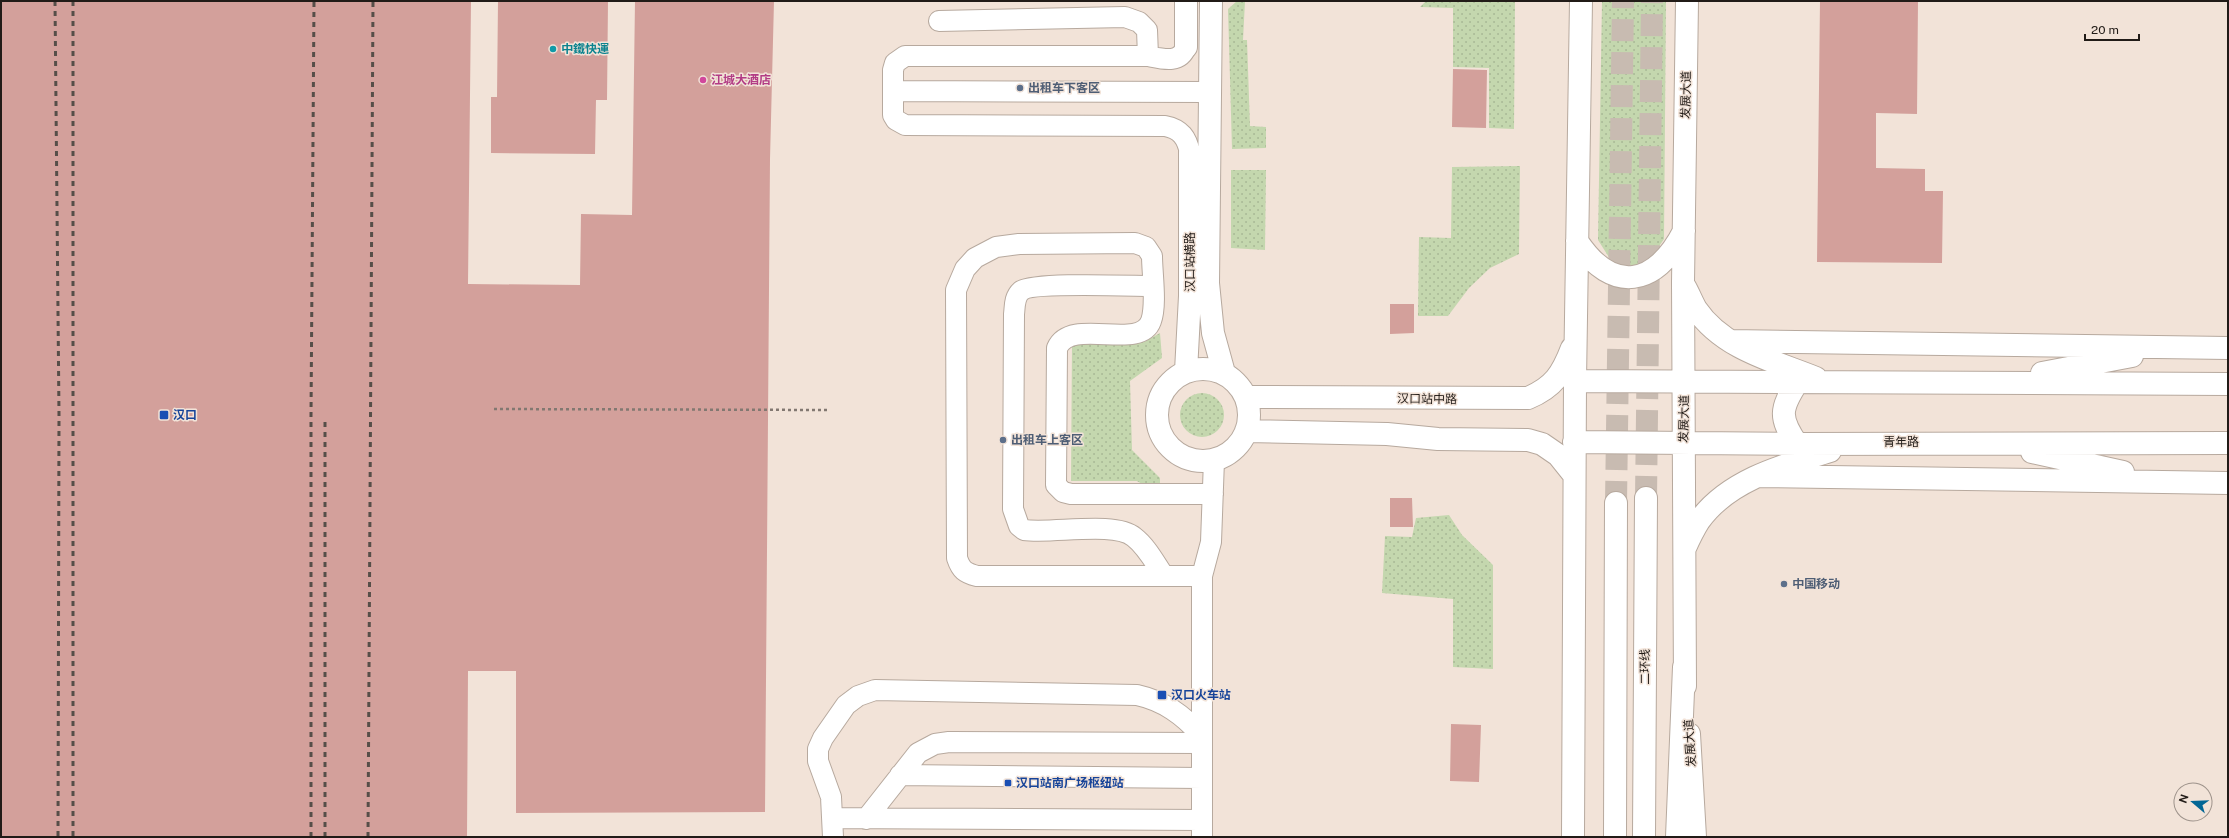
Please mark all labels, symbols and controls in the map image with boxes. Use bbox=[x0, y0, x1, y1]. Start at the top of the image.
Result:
scale bar bbox=[2085, 16, 2139, 42]
text: 20 m bbox=[2091, 23, 2119, 37]
place label: 中鐵快運 bbox=[561, 42, 609, 56]
marker: 中鐵快運 bbox=[548, 44, 558, 54]
street label: 发展大道 bbox=[1679, 71, 1693, 119]
place label: 江城大酒店 bbox=[711, 73, 771, 87]
marker: 江城大酒店 bbox=[698, 75, 708, 85]
place label: 出租车下客区 bbox=[1028, 81, 1100, 95]
marker: 出租车下客区 bbox=[1015, 83, 1025, 93]
street label: 汉口站横路 bbox=[1183, 232, 1197, 292]
street label: 汉口站中路 bbox=[1397, 391, 1457, 407]
street label: 发展大道 bbox=[1677, 395, 1691, 443]
place label: 汉口 bbox=[173, 408, 197, 422]
marker: 汉口 bbox=[158, 409, 170, 421]
place label: 出租车上客区 bbox=[1011, 433, 1083, 447]
marker: 出租车上客区 bbox=[998, 435, 1008, 445]
street label: 青年路 bbox=[1883, 435, 1919, 449]
place label: 中国移动 bbox=[1792, 577, 1840, 591]
marker: 中国移动 bbox=[1779, 579, 1789, 589]
street label: 二环线 bbox=[1638, 649, 1652, 685]
place label: 汉口火车站 bbox=[1171, 688, 1231, 702]
marker: 汉口火车站 bbox=[1156, 689, 1168, 701]
street label: 发展大道 bbox=[1681, 719, 1699, 767]
place label: 汉口站南广场枢纽站 bbox=[1016, 776, 1124, 790]
marker: 汉口站南广场枢纽站 bbox=[1003, 778, 1013, 788]
north arrow bbox=[2173, 782, 2213, 822]
text: N bbox=[2176, 793, 2191, 805]

